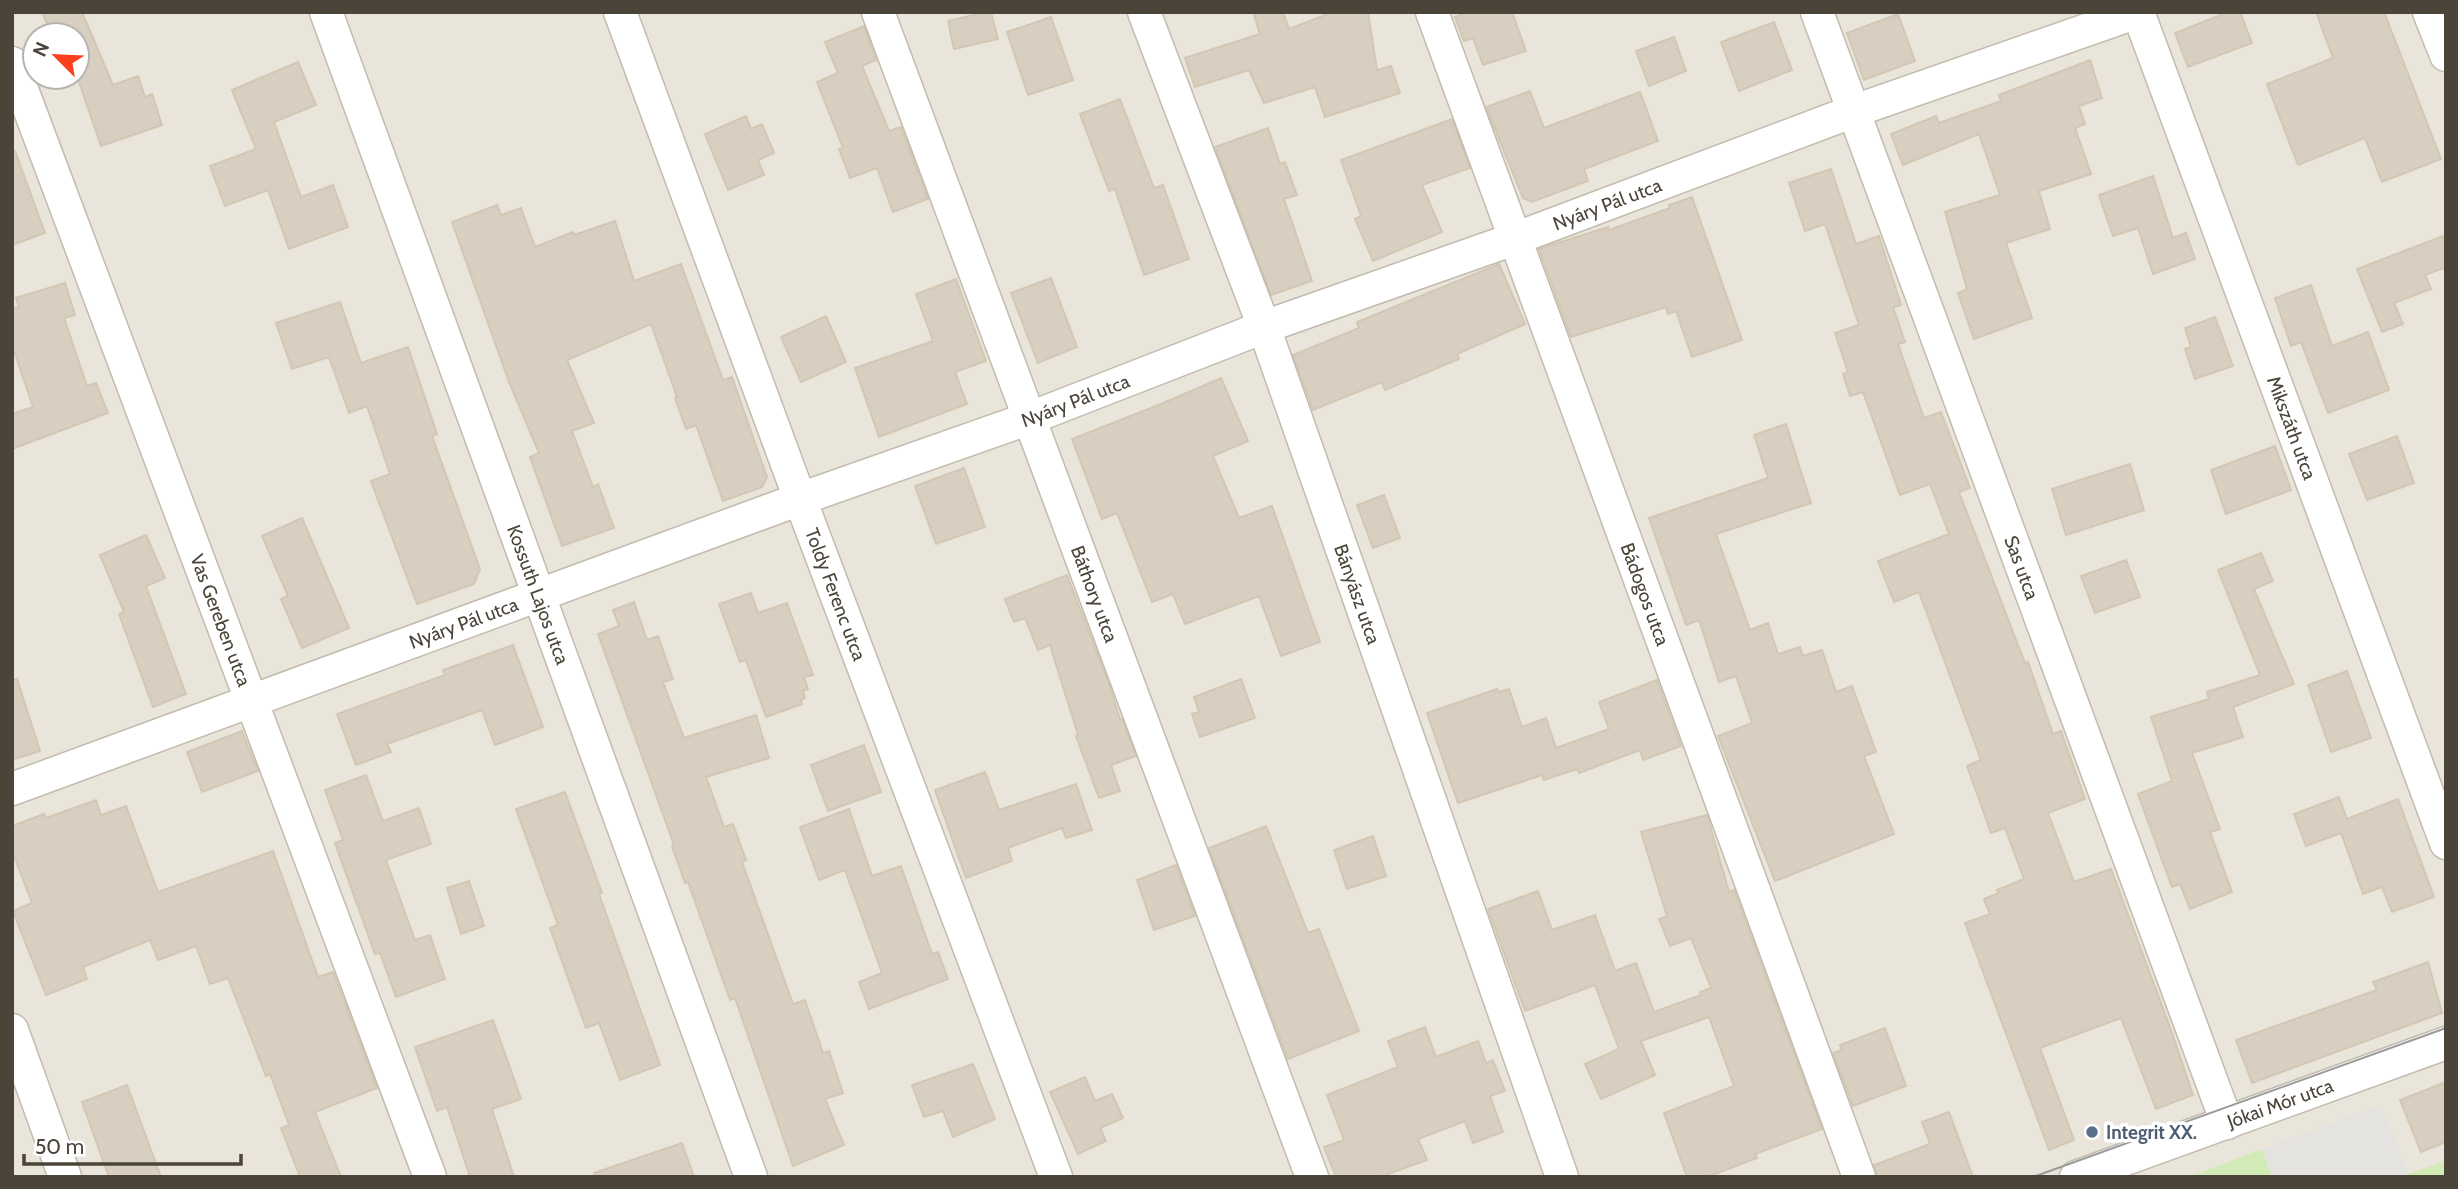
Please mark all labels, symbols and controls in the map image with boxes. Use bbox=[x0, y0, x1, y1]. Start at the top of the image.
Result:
north arrow bbox=[21, 21, 91, 91]
text: N bbox=[28, 38, 54, 60]
street label: Nyáry Pál utca bbox=[1549, 173, 1665, 235]
street label: Nyáry Pál utca bbox=[1018, 369, 1133, 432]
street label: Mikszáth utca bbox=[2262, 373, 2322, 483]
street label: Kossuth Lajos utca bbox=[503, 522, 574, 667]
street label: Toldy Ferenc utca bbox=[800, 525, 871, 664]
street label: Sas utca bbox=[2000, 532, 2044, 603]
street label: Bádogos utca bbox=[1616, 540, 1675, 649]
street label: Bányász utca bbox=[1329, 541, 1386, 647]
street label: Báthory utca bbox=[1066, 542, 1123, 645]
street label: Vas Gereben utca bbox=[186, 551, 256, 689]
street label: Nyáry Pál utca bbox=[406, 592, 521, 653]
street label: Jókai Mór utca bbox=[2223, 1073, 2336, 1133]
place label: Integrit XX. bbox=[2106, 1121, 2197, 1144]
scale bar bbox=[24, 1122, 242, 1166]
marker: Integrit XX. bbox=[2084, 1124, 2100, 1140]
text: 50 m bbox=[35, 1134, 84, 1159]

